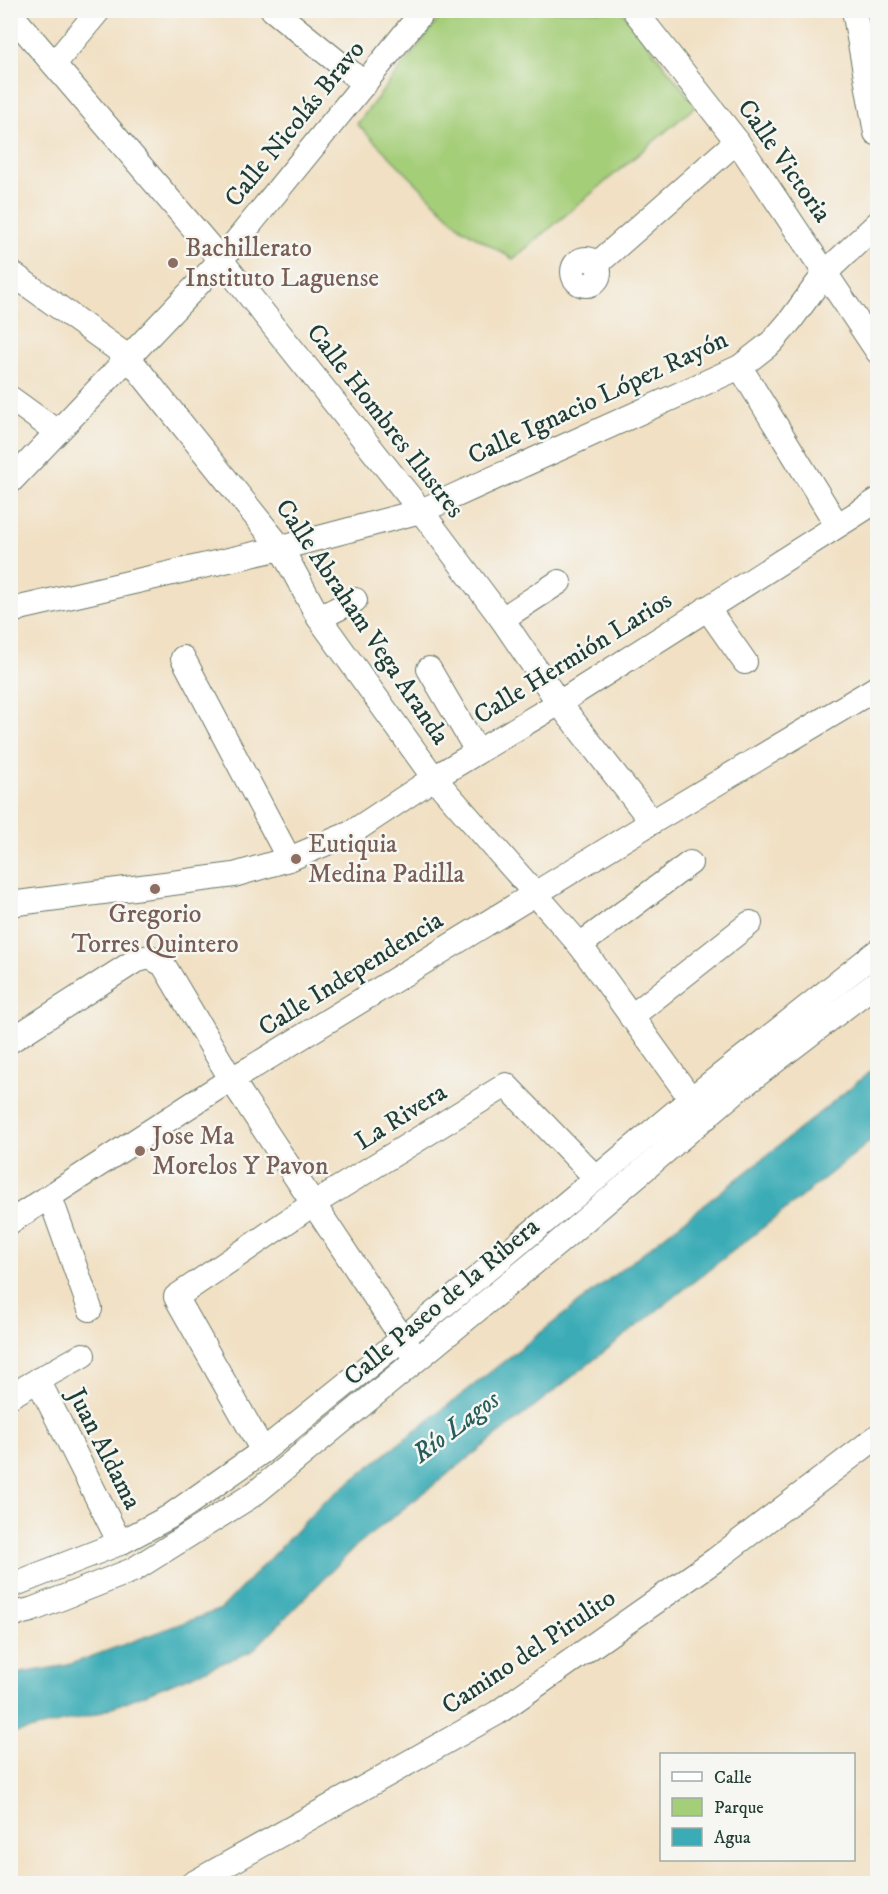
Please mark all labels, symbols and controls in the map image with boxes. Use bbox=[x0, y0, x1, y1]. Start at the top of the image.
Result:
street label: Calle Nicolás Bravo bbox=[218, 34, 372, 214]
street label: Calle Victoria bbox=[730, 93, 838, 229]
place label: Bachillerato Instituto Laguense bbox=[185, 232, 379, 295]
marker: Bachillerato Instituto Laguense bbox=[166, 256, 180, 270]
street label: Calle Hombres Ilustres bbox=[299, 317, 471, 525]
street label: Calle Ignacio López Rayón bbox=[463, 323, 734, 473]
street label: Calle Abraham Vega Aranda bbox=[267, 493, 457, 751]
street label: Calle Hermión Larios bbox=[468, 584, 678, 732]
place label: Eutiquia Medina Padilla bbox=[308, 828, 465, 891]
marker: Eutiquia Medina Padilla bbox=[289, 852, 303, 866]
marker: Gregorio Torres Quintero bbox=[148, 882, 162, 896]
place label: Gregorio Torres Quintero bbox=[71, 898, 239, 961]
street label: Calle Independencia bbox=[253, 904, 449, 1044]
street label: La Rivera bbox=[349, 1076, 453, 1158]
place label: Jose Ma Morelos Y Pavon bbox=[150, 1120, 329, 1183]
marker: Jose Ma Morelos Y Pavon bbox=[133, 1144, 147, 1158]
street label: Calle Paseo de la Ribera bbox=[337, 1210, 547, 1394]
street label: Juan Aldama bbox=[59, 1381, 149, 1515]
water label: Río Lagos bbox=[405, 1383, 507, 1471]
street label: Camino del Pirulito bbox=[436, 1582, 622, 1722]
legend bbox=[660, 1753, 855, 1861]
text: Calle bbox=[714, 1767, 752, 1789]
text: Parque bbox=[714, 1797, 764, 1819]
text: Agua bbox=[714, 1827, 751, 1849]

